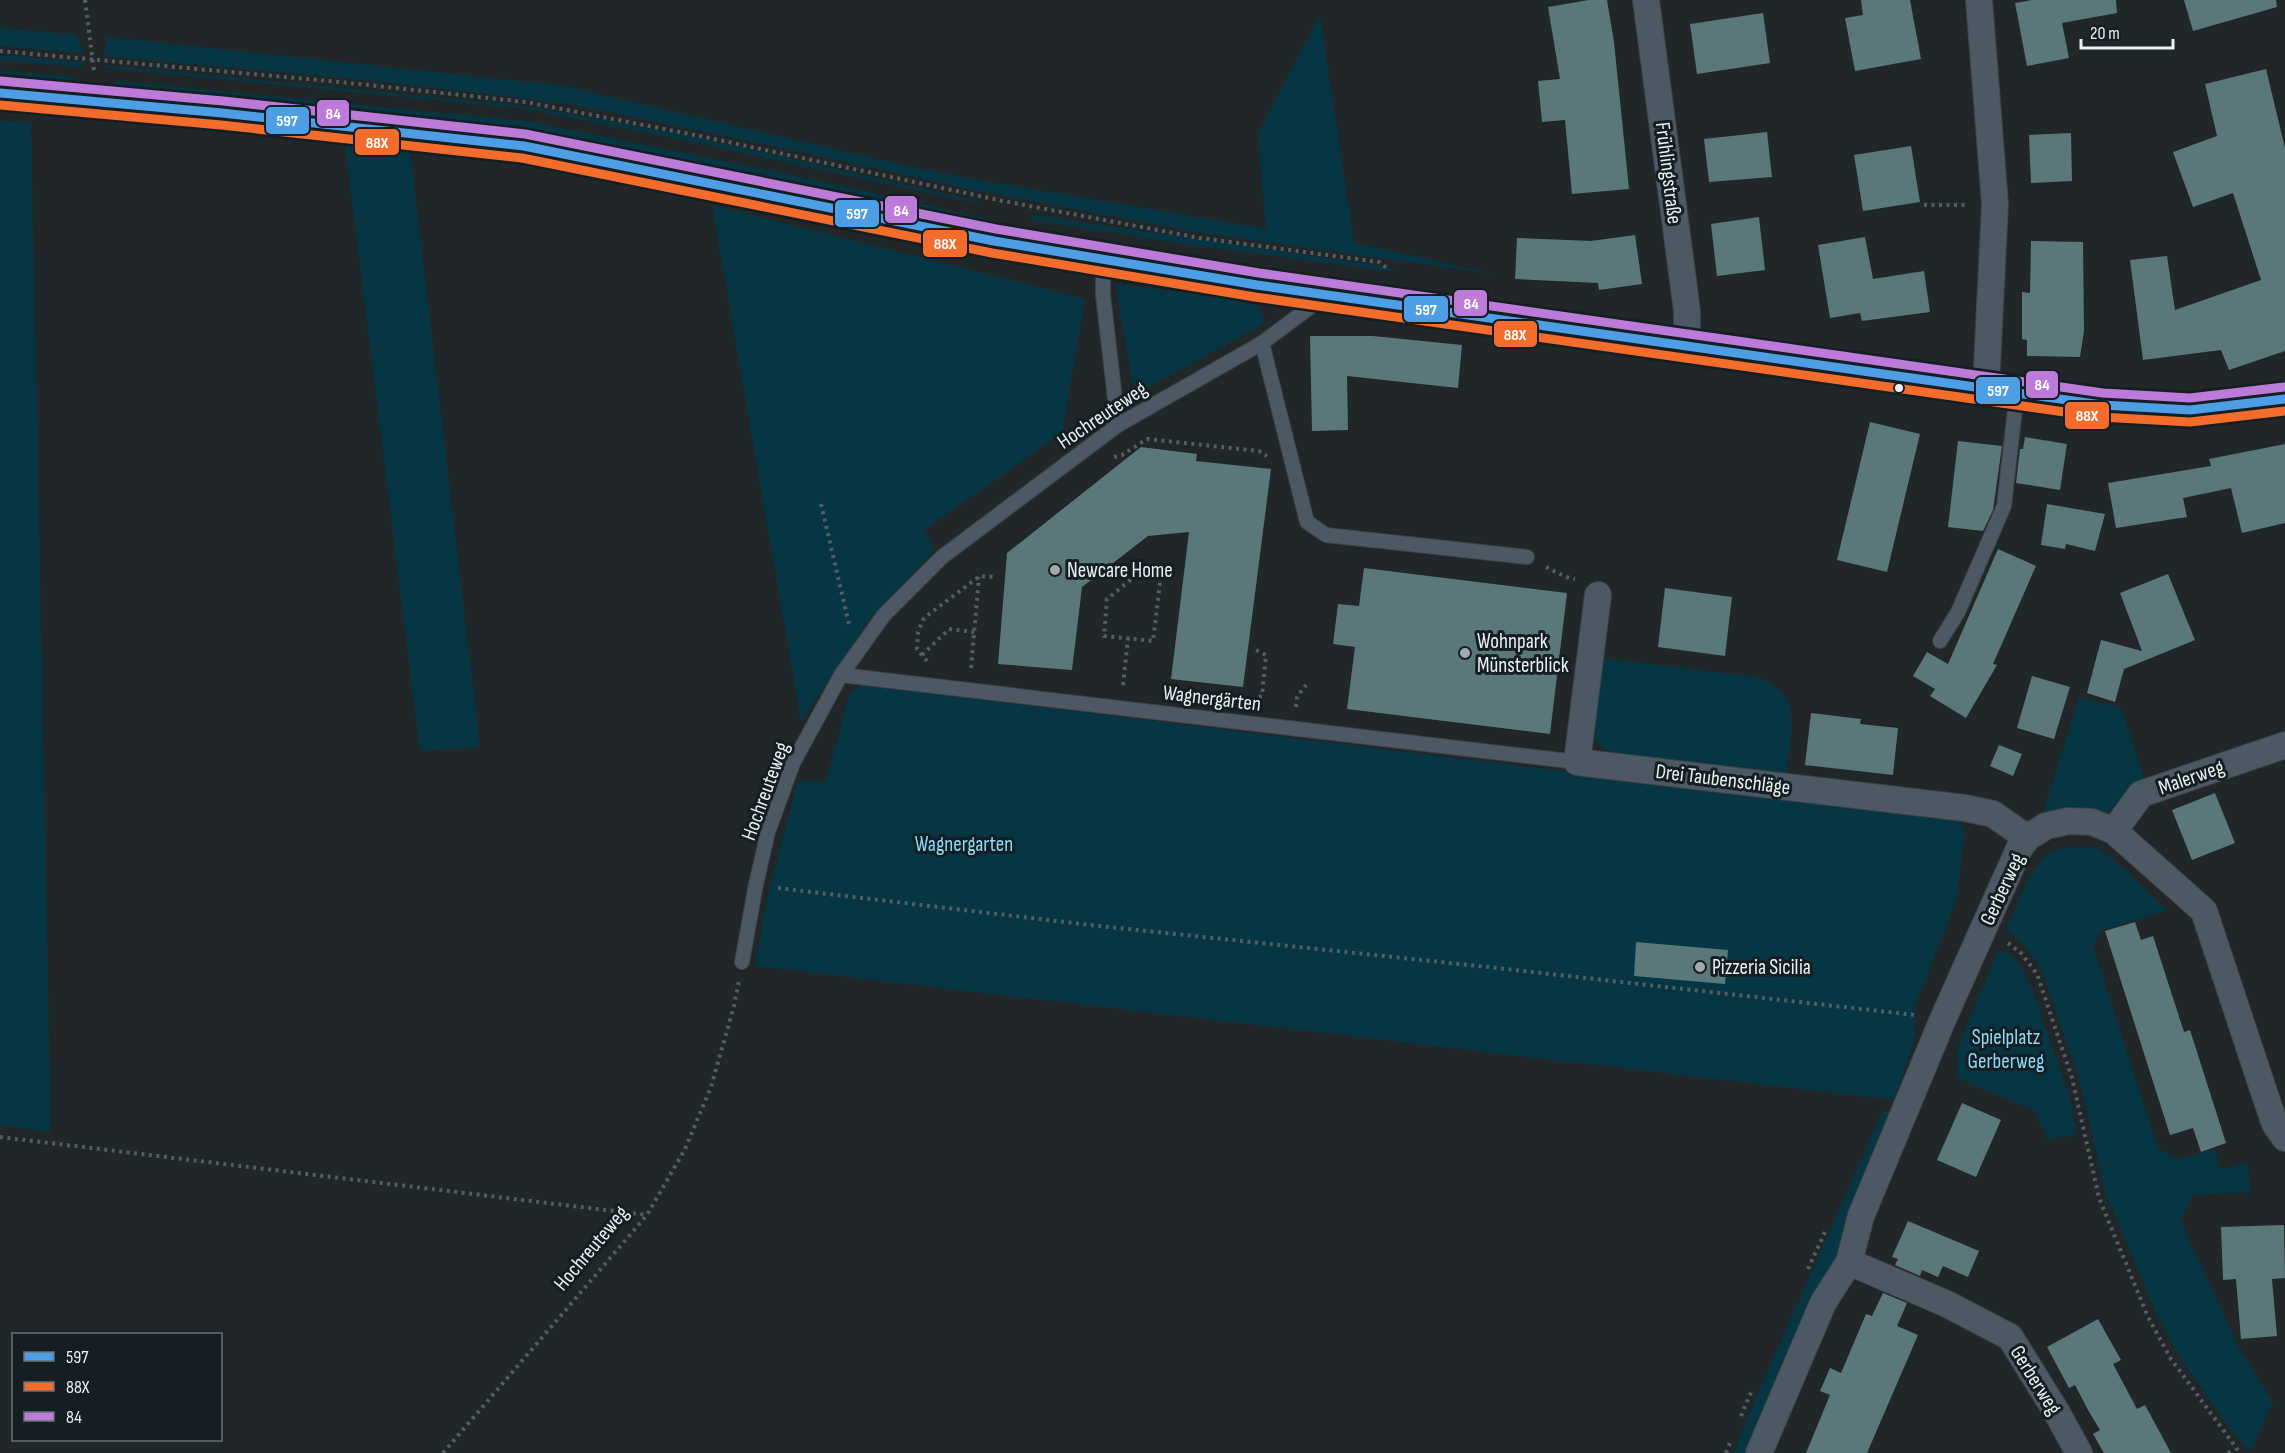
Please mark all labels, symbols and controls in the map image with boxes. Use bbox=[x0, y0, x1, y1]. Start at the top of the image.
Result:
scale bar bbox=[2081, 12, 2172, 50]
text: 20 m bbox=[2090, 23, 2120, 44]
line badge: 84 bbox=[316, 99, 350, 127]
text: 84 bbox=[325, 105, 341, 124]
line badge: 597 bbox=[265, 106, 310, 135]
text: 597 bbox=[276, 112, 298, 131]
street label: Frühlingstraße bbox=[1650, 121, 1687, 225]
line badge: 88X bbox=[354, 128, 400, 156]
text: 88X bbox=[366, 134, 389, 153]
line badge: 84 bbox=[884, 195, 918, 224]
line badge: 597 bbox=[834, 199, 880, 228]
text: 84 bbox=[893, 202, 909, 221]
text: 597 bbox=[846, 205, 868, 224]
line badge: 88X bbox=[922, 229, 968, 258]
text: 88X bbox=[934, 235, 957, 254]
line badge: 84 bbox=[1453, 289, 1488, 317]
line badge: 597 bbox=[1403, 295, 1449, 323]
text: 84 bbox=[1463, 295, 1479, 314]
text: 597 bbox=[1415, 301, 1437, 320]
line badge: 88X bbox=[1493, 320, 1538, 348]
text: 88X bbox=[1504, 326, 1527, 345]
line badge: 84 bbox=[2025, 370, 2059, 399]
street label: Hochreuteweg bbox=[1053, 376, 1152, 455]
line badge: 597 bbox=[1975, 376, 2021, 405]
text: 84 bbox=[2034, 376, 2050, 395]
unlabelled marker bbox=[1893, 382, 1905, 394]
text: 597 bbox=[1987, 382, 2009, 401]
line badge: 88X bbox=[2064, 401, 2110, 430]
text: 88X bbox=[2076, 407, 2099, 426]
place label: Newcare Home bbox=[1067, 558, 1173, 583]
marker: Newcare Home bbox=[1048, 563, 1062, 577]
place label: Wohnpark Münsterblick bbox=[1477, 629, 1569, 678]
marker: Wohnpark Münsterblick bbox=[1458, 646, 1472, 660]
street label: Wagnergärten bbox=[1161, 680, 1262, 717]
street label: Hochreuteweg bbox=[736, 739, 795, 844]
street label: Malerweg bbox=[2155, 755, 2227, 800]
street label: Drei Taubenschläge bbox=[1654, 759, 1792, 800]
park label: Wagnergarten bbox=[915, 832, 1013, 857]
street label: Gerberweg bbox=[1975, 849, 2030, 929]
place label: Pizzeria Sicilia bbox=[1712, 955, 1811, 980]
marker: Pizzeria Sicilia bbox=[1693, 960, 1707, 974]
park label: Spielplatz Gerberweg bbox=[1967, 1025, 2045, 1074]
street label: Hochreuteweg bbox=[549, 1201, 634, 1296]
legend bbox=[12, 1333, 222, 1441]
street label: Gerberweg bbox=[2005, 1341, 2067, 1420]
text: 597 bbox=[66, 1347, 89, 1368]
text: 88X bbox=[66, 1377, 90, 1398]
text: 84 bbox=[66, 1407, 82, 1428]

